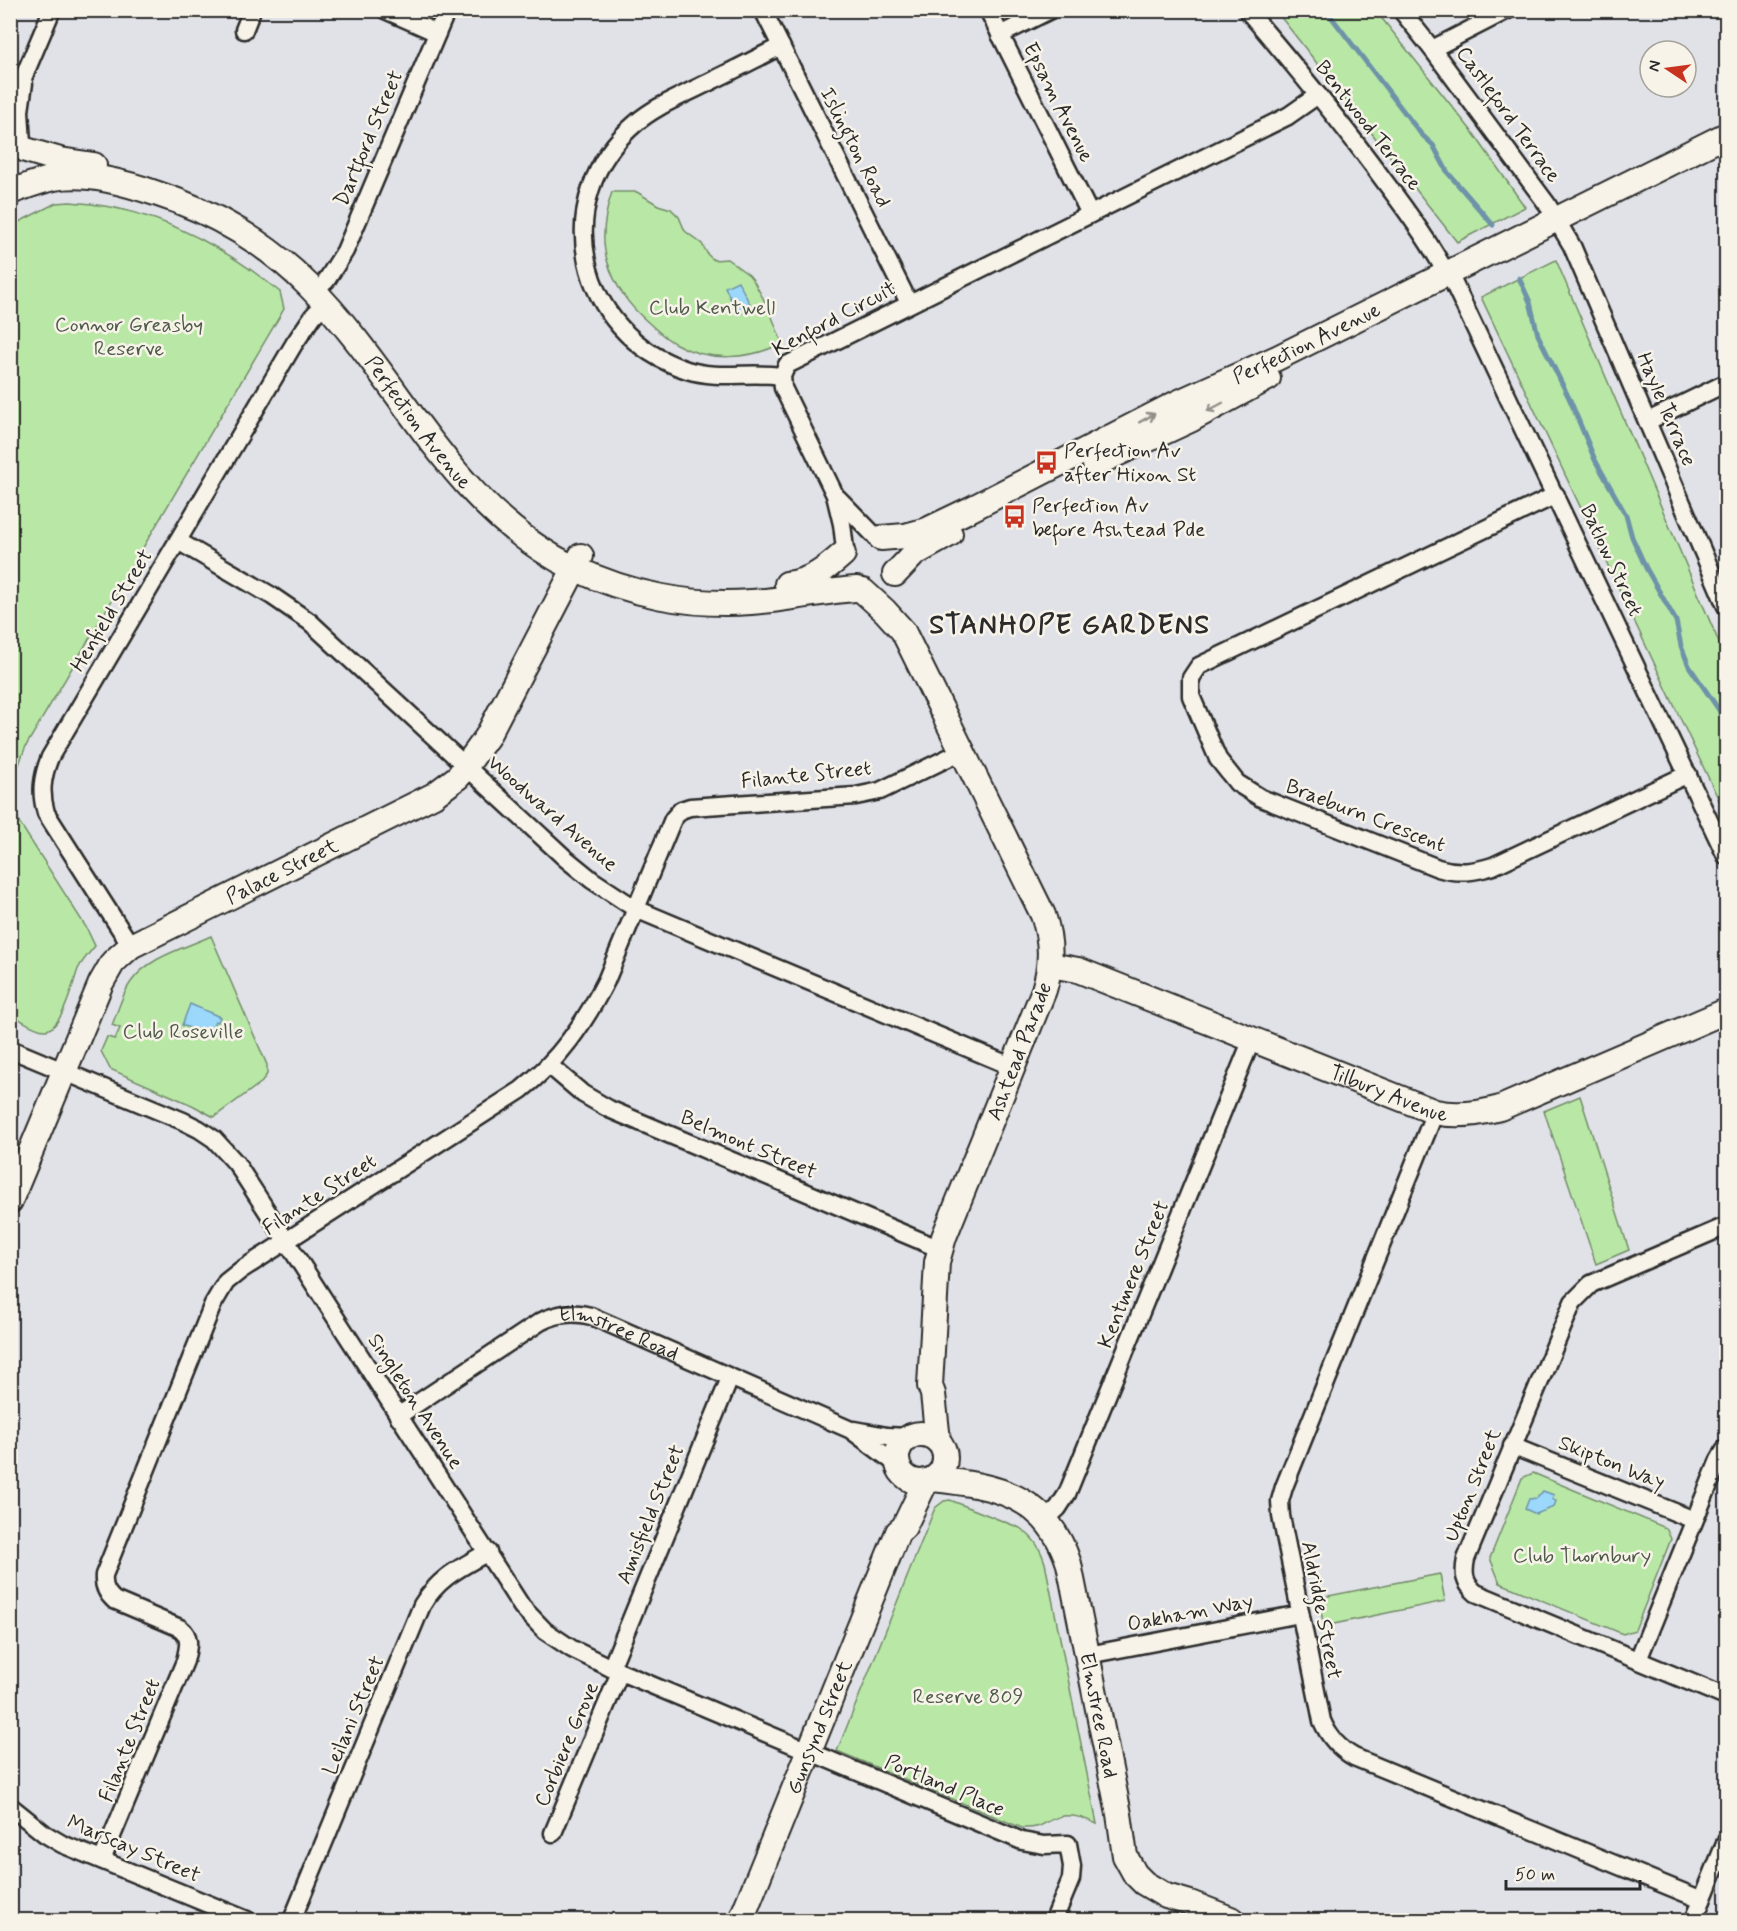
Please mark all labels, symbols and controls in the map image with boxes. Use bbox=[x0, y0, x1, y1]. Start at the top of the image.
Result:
street label: Epsam Avenue bbox=[1016, 38, 1100, 167]
north arrow bbox=[1638, 39, 1698, 99]
street label: Castleford Terrace bbox=[1448, 41, 1567, 190]
street label: Bentwood Terrace bbox=[1308, 55, 1428, 197]
text: N bbox=[1643, 58, 1666, 74]
street label: Dartford Street bbox=[328, 66, 412, 212]
street label: Islington Road bbox=[811, 83, 897, 213]
street label: Kenford Circuit bbox=[768, 274, 902, 365]
park label: Club Kentwell bbox=[649, 294, 775, 322]
street label: Perfection Avenue bbox=[1228, 296, 1385, 391]
park label: Connor Greasby Reserve bbox=[55, 311, 203, 363]
street label: Hayle Terrace bbox=[1630, 348, 1703, 471]
street label: Perfection Avenue bbox=[358, 350, 478, 496]
one-way arrow bbox=[1207, 401, 1224, 413]
one-way arrow bbox=[1138, 412, 1155, 424]
place label: Perfection Av after Hixon St bbox=[1064, 437, 1197, 489]
bus stop icon: Perfection Av after Hixon St bbox=[1033, 449, 1059, 475]
place label: Perfection Av before Ashtead Pde bbox=[1032, 492, 1205, 546]
street label: Batlow Street bbox=[1573, 500, 1649, 621]
bus stop icon: Perfection Av before Ashtead Pde bbox=[1001, 504, 1027, 530]
street label: Henfield Street bbox=[64, 544, 160, 677]
district label: STANHOPE GARDENS bbox=[929, 608, 1211, 643]
street label: Woodward Avenue bbox=[481, 749, 624, 878]
street label: Filante Street bbox=[740, 754, 873, 796]
street label: Braeburn Crescent bbox=[1282, 773, 1450, 859]
street label: Palace Street bbox=[221, 832, 344, 912]
street label: Ashtead Parade bbox=[981, 978, 1059, 1125]
park label: Club Roseville bbox=[122, 1018, 244, 1046]
street label: Tilbury Avenue bbox=[1325, 1059, 1450, 1129]
street label: Belmont Street bbox=[676, 1104, 821, 1186]
street label: Filante Street bbox=[257, 1147, 382, 1242]
street label: Kentmere Street bbox=[1092, 1196, 1176, 1352]
street label: Elmstree Road bbox=[557, 1300, 683, 1368]
street label: Singleton Avenue bbox=[360, 1328, 470, 1475]
street label: Upton Street bbox=[1438, 1424, 1509, 1546]
street label: Skipton Way bbox=[1554, 1429, 1669, 1497]
street label: Amisfield Street bbox=[610, 1440, 692, 1588]
street label: Aldridge Street bbox=[1292, 1539, 1348, 1682]
park label: Club Thornbury bbox=[1513, 1542, 1651, 1570]
street label: Oakham Way bbox=[1125, 1587, 1255, 1639]
street label: Elmstree Road bbox=[1072, 1650, 1124, 1781]
street label: Leilani Street bbox=[316, 1651, 392, 1779]
street label: Gunsynd Street bbox=[780, 1656, 860, 1799]
street label: Filante Street bbox=[92, 1674, 167, 1806]
street label: Corbiere Grove bbox=[528, 1678, 606, 1811]
park label: Reserve 809 bbox=[912, 1683, 1024, 1711]
street label: Portland Place bbox=[880, 1748, 1009, 1824]
street label: Marscay Street bbox=[63, 1808, 205, 1890]
scale bar bbox=[1506, 1853, 1640, 1891]
text: 50 m bbox=[1515, 1863, 1555, 1887]

